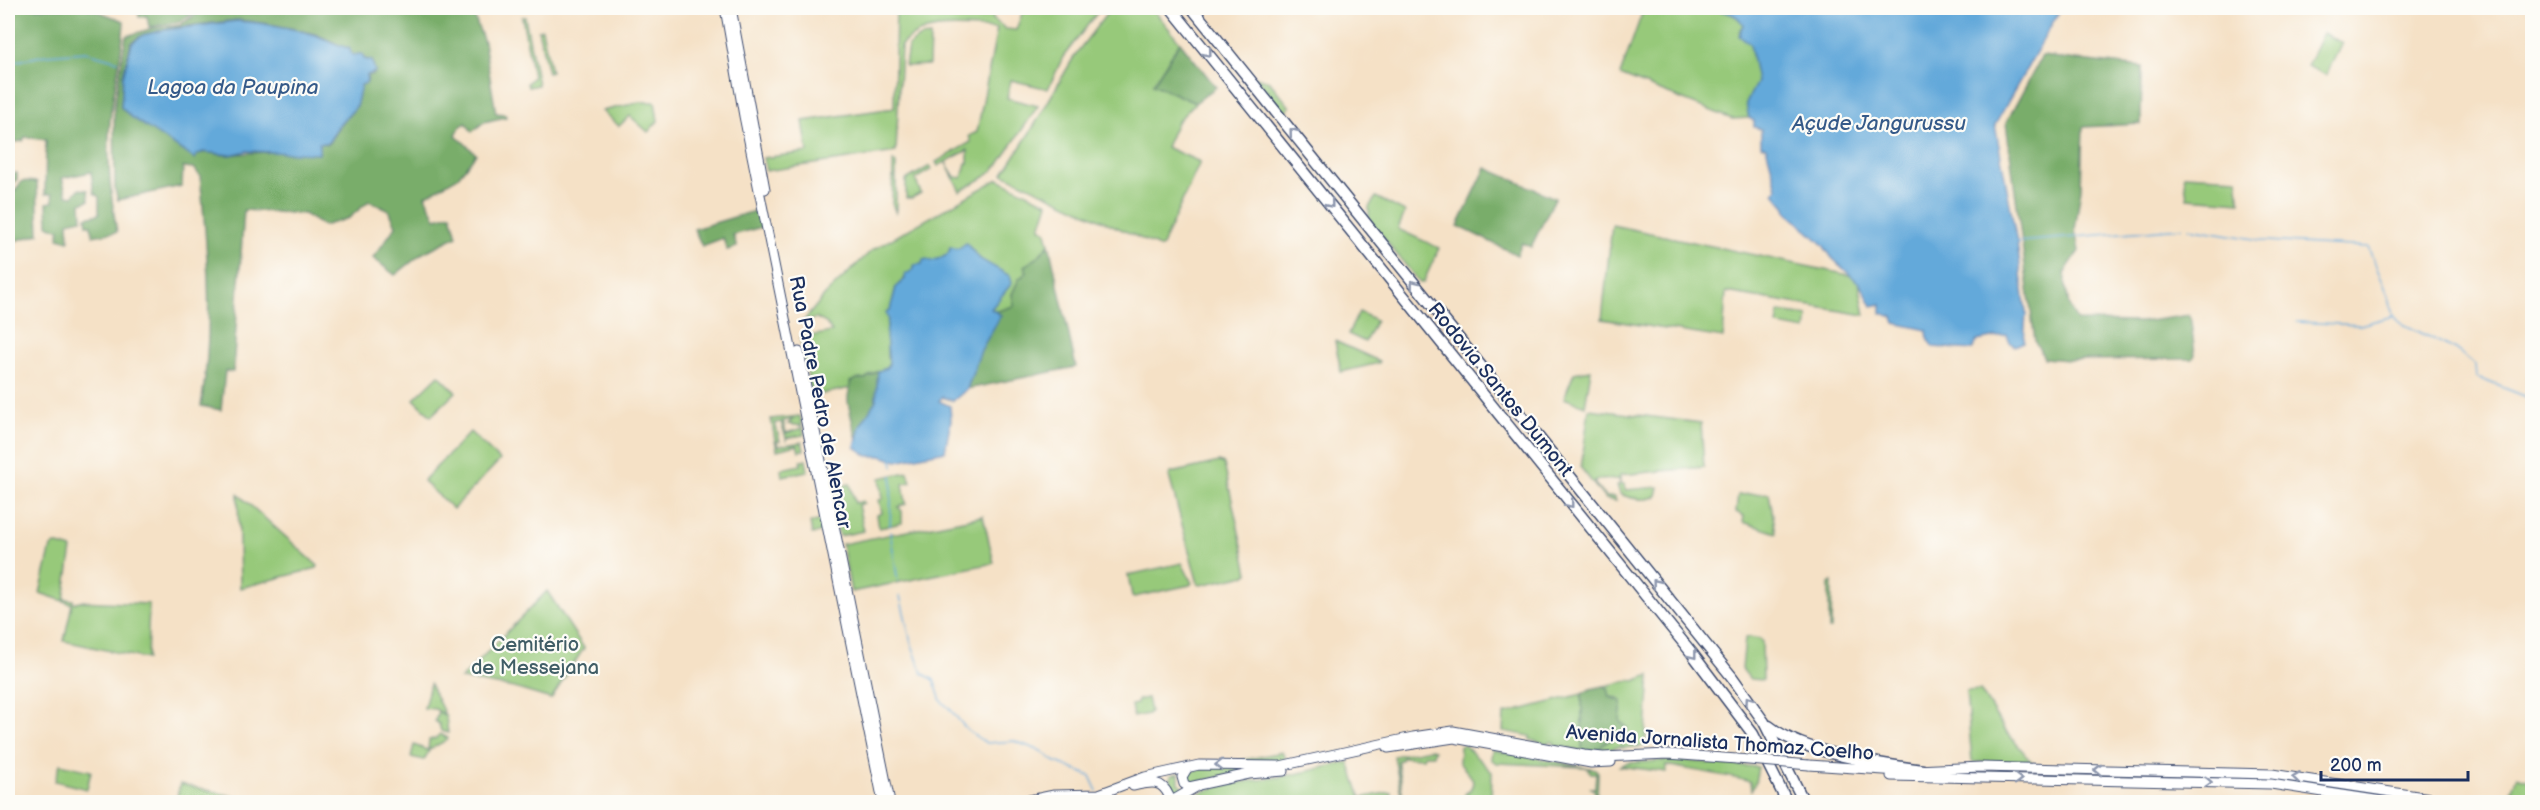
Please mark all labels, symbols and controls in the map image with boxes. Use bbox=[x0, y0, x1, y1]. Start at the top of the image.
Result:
one-way arrow bbox=[1200, 46, 1211, 57]
water label: Lagoa da Paupina bbox=[147, 75, 319, 100]
water label: Açude Jangurussu bbox=[1791, 111, 1966, 136]
one-way arrow bbox=[1289, 128, 1300, 139]
one-way arrow bbox=[1323, 198, 1334, 209]
street label: Rua Padre Pedro de Alencar bbox=[784, 274, 856, 531]
one-way arrow bbox=[1411, 280, 1422, 291]
street label: Rodovia Santos Dumont bbox=[1423, 298, 1578, 481]
one-way arrow bbox=[1563, 497, 1574, 508]
one-way arrow bbox=[1652, 579, 1663, 590]
park label: Cemitério de Messejana bbox=[471, 633, 599, 680]
one-way arrow bbox=[1686, 649, 1697, 660]
one-way arrow bbox=[1745, 695, 1756, 706]
street label: Avenida Jornalista Thomaz Coelho bbox=[1565, 720, 1875, 766]
scale bar bbox=[2321, 744, 2468, 782]
text: 200 m bbox=[2330, 755, 2382, 776]
one-way arrow bbox=[1214, 759, 1223, 771]
one-way arrow bbox=[2094, 764, 2103, 776]
one-way arrow bbox=[2291, 771, 2300, 784]
one-way arrow bbox=[2013, 773, 2022, 785]
one-way arrow bbox=[2203, 775, 2212, 788]

